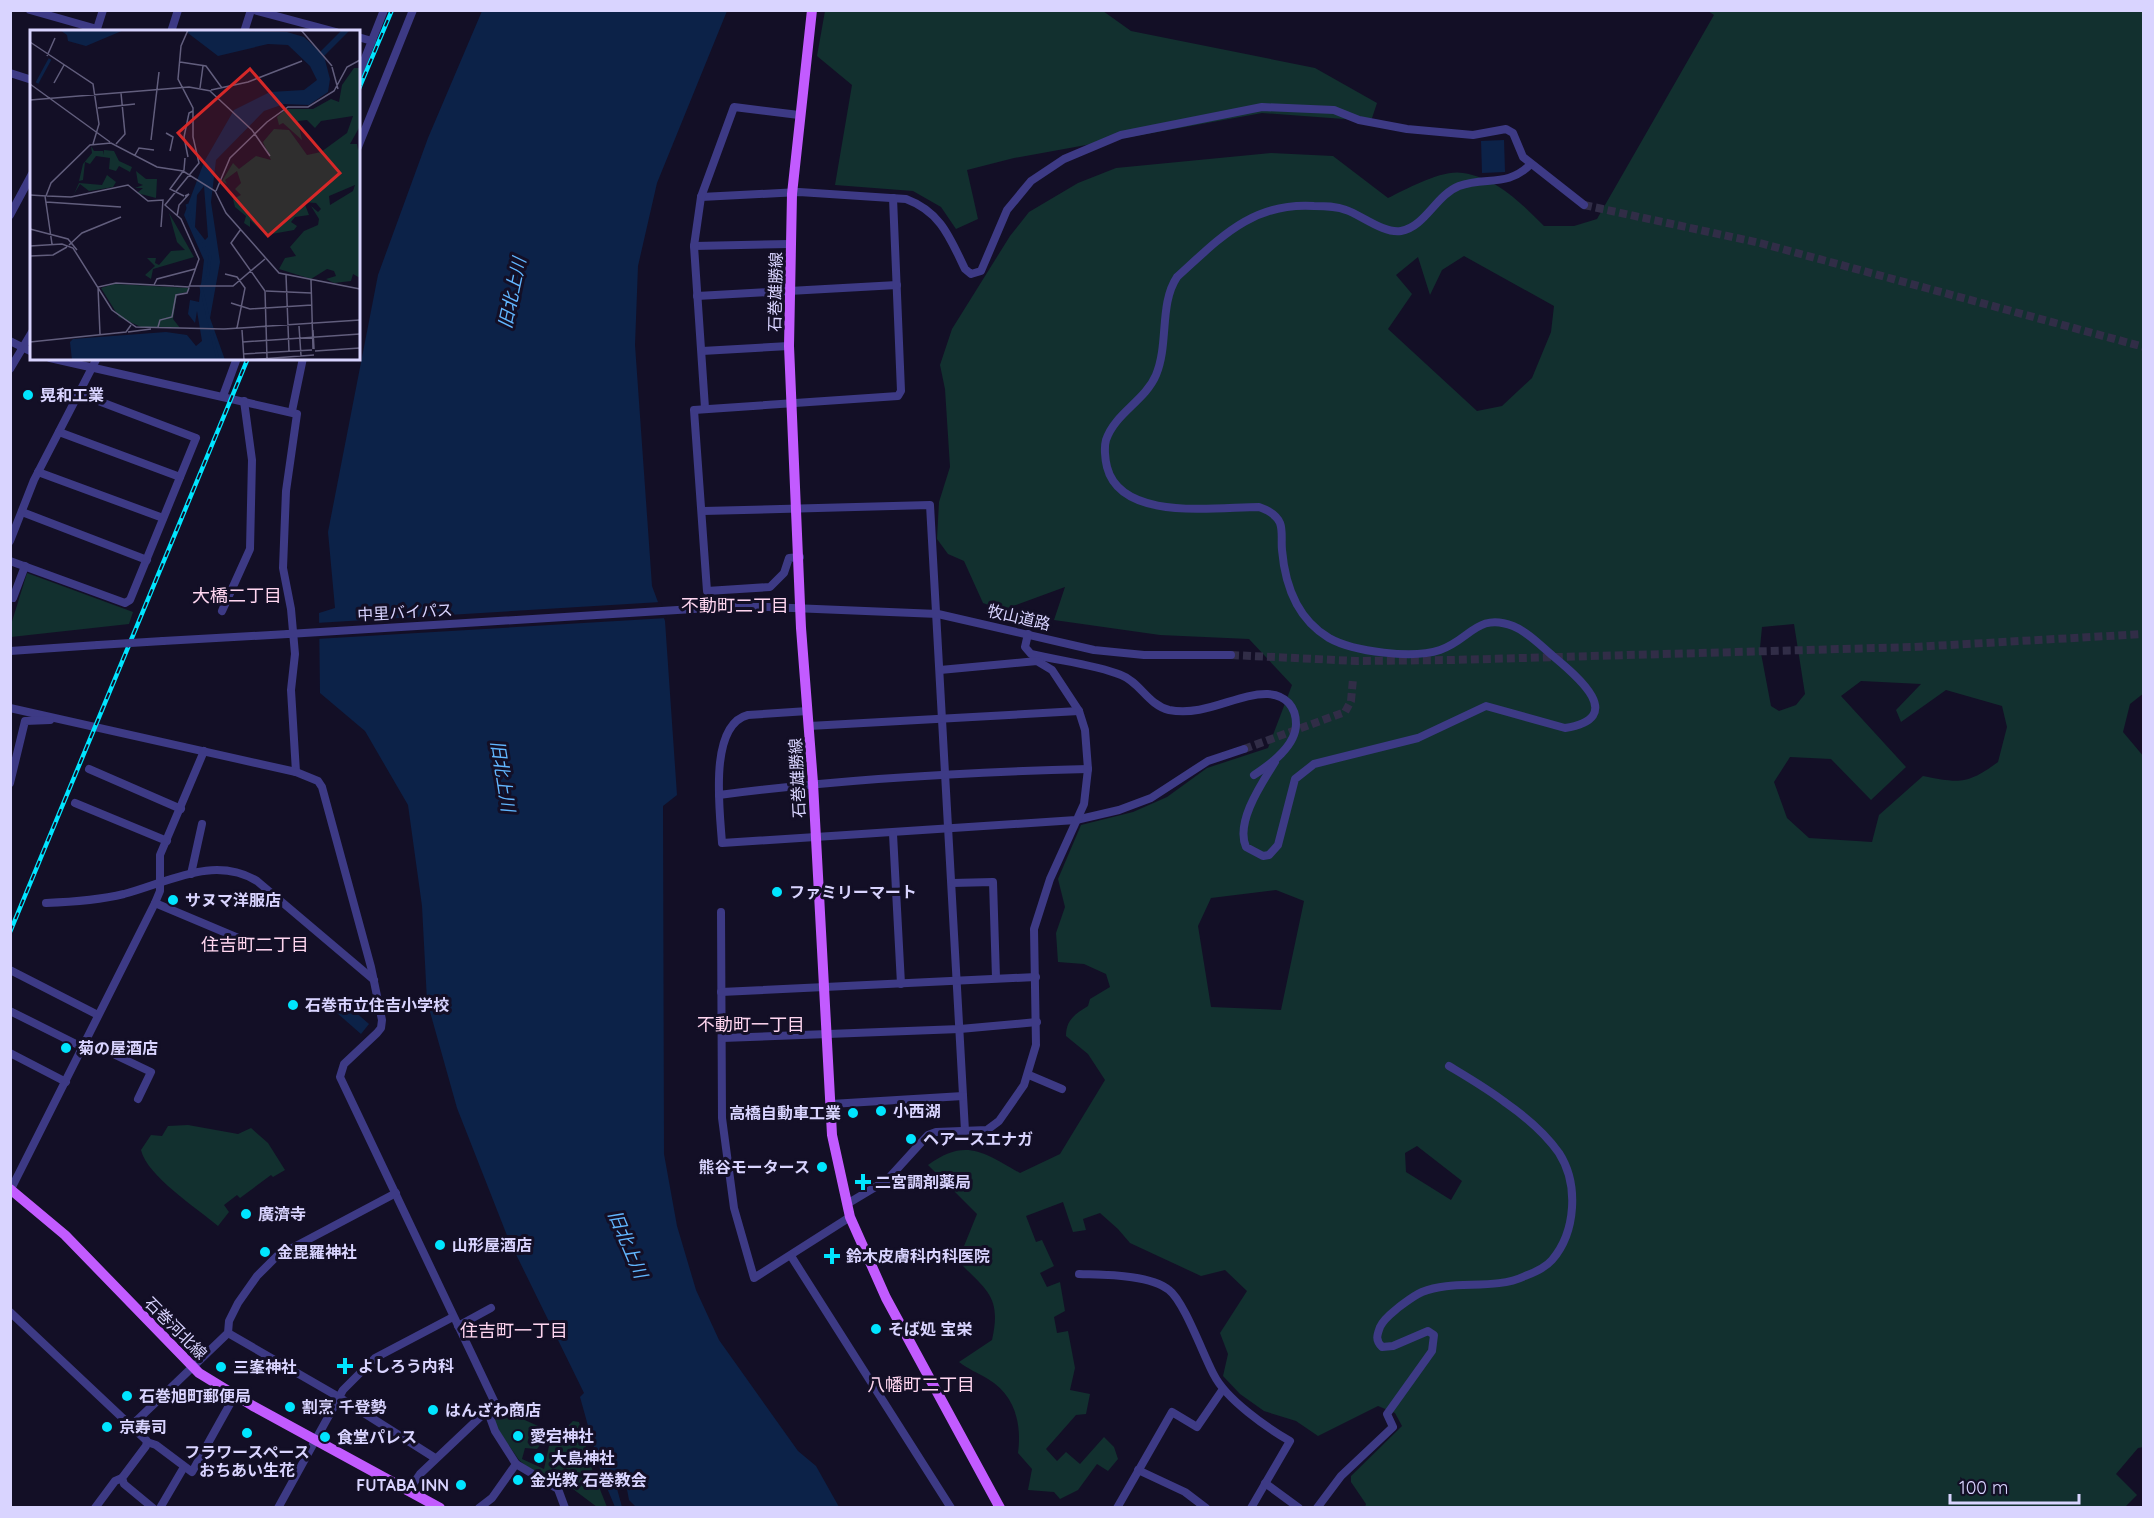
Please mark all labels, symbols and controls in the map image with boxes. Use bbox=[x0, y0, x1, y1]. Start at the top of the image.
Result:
inset map bbox=[30, 30, 360, 360]
street label: 石巻雄勝線 bbox=[764, 252, 786, 332]
water label: 旧北上川 bbox=[493, 253, 531, 331]
place label: 晃和工業 bbox=[40, 385, 104, 405]
marker: 晃和工業 bbox=[21, 388, 35, 402]
district label: 大橋二丁目 bbox=[192, 584, 282, 607]
district label: 不動町二丁目 bbox=[681, 594, 789, 617]
street label: 中里バイパス bbox=[357, 600, 453, 624]
street label: 牧山道路 bbox=[986, 600, 1052, 634]
street label: 石巻雄勝線 bbox=[785, 738, 809, 818]
water label: 旧北上川 bbox=[486, 739, 520, 815]
place label: ファミリーマート bbox=[789, 882, 917, 902]
marker: ファミリーマート bbox=[770, 885, 784, 899]
place label: サヌマ洋服店 bbox=[185, 890, 281, 910]
marker: サヌマ洋服店 bbox=[166, 893, 180, 907]
district label: 住吉町二丁目 bbox=[201, 933, 309, 956]
place label: 石巻市立住吉小学校 bbox=[305, 995, 449, 1015]
marker: 石巻市立住吉小学校 bbox=[286, 998, 300, 1012]
district label: 不動町一丁目 bbox=[697, 1013, 805, 1036]
place label: 菊の屋酒店 bbox=[78, 1038, 158, 1058]
marker: 菊の屋酒店 bbox=[59, 1041, 73, 1055]
place label: 小西湖 bbox=[893, 1101, 941, 1121]
place label: 高橋自動車工業 bbox=[729, 1103, 841, 1123]
marker: 小西湖 bbox=[874, 1104, 888, 1118]
marker: 高橋自動車工業 bbox=[846, 1106, 860, 1120]
place label: ヘアースエナガ bbox=[923, 1129, 1033, 1149]
marker: ヘアースエナガ bbox=[904, 1132, 918, 1146]
place label: 熊谷モータース bbox=[699, 1157, 810, 1177]
marker: 熊谷モータース bbox=[815, 1160, 829, 1174]
place label: 二宮調剤薬局 bbox=[875, 1172, 971, 1192]
marker: 二宮調剤薬局 bbox=[856, 1175, 870, 1189]
place label: 廣濟寺 bbox=[258, 1204, 306, 1224]
water label: 旧北上川 bbox=[603, 1206, 653, 1283]
marker: 廣濟寺 bbox=[239, 1207, 253, 1221]
place label: 山形屋酒店 bbox=[452, 1235, 532, 1255]
marker: 山形屋酒店 bbox=[433, 1238, 447, 1252]
place label: 金毘羅神社 bbox=[277, 1242, 357, 1262]
marker: 金毘羅神社 bbox=[258, 1245, 272, 1259]
place label: 鈴木皮膚科内科医院 bbox=[846, 1246, 990, 1266]
marker: 鈴木皮膚科内科医院 bbox=[823, 1247, 841, 1265]
street label: 石巻河北線 bbox=[141, 1293, 211, 1363]
district label: 住吉町一丁目 bbox=[460, 1319, 568, 1342]
place label: そば処 宝栄 bbox=[888, 1319, 972, 1339]
marker: そば処 宝栄 bbox=[869, 1322, 883, 1336]
place label: よしろう内科 bbox=[358, 1356, 454, 1376]
place label: 三峯神社 bbox=[233, 1357, 297, 1377]
marker: よしろう内科 bbox=[336, 1357, 354, 1375]
marker: 三峯神社 bbox=[214, 1360, 228, 1374]
district label: 八幡町二丁目 bbox=[867, 1373, 975, 1396]
place label: 石巻旭町郵便局 bbox=[139, 1386, 251, 1406]
marker: 石巻旭町郵便局 bbox=[120, 1389, 134, 1403]
place label: 割烹 千登勢 bbox=[302, 1397, 386, 1417]
marker: 割烹 千登勢 bbox=[283, 1400, 297, 1414]
place label: はんざわ商店 bbox=[445, 1400, 541, 1420]
marker: はんざわ商店 bbox=[426, 1403, 440, 1417]
place label: 京寿司 bbox=[119, 1417, 167, 1437]
marker: 京寿司 bbox=[100, 1420, 114, 1434]
marker: フラワースペース おちあい生花 bbox=[240, 1426, 254, 1440]
place label: 愛宕神社 bbox=[530, 1426, 594, 1446]
place label: 食堂パレス bbox=[337, 1427, 417, 1447]
marker: 愛宕神社 bbox=[511, 1429, 525, 1443]
marker: 食堂パレス bbox=[318, 1430, 332, 1444]
place label: フラワースペース おちあい生花 bbox=[184, 1442, 310, 1480]
place label: 大島神社 bbox=[551, 1448, 615, 1468]
marker: 大島神社 bbox=[532, 1451, 546, 1465]
scale bar bbox=[1950, 1467, 2079, 1505]
place label: 金光教 石巻教会 bbox=[530, 1470, 646, 1490]
marker: 金光教 石巻教会 bbox=[511, 1473, 525, 1487]
place label: FUTABA INN bbox=[356, 1475, 449, 1495]
text: 100 m bbox=[1959, 1476, 2008, 1499]
marker: FUTABA INN bbox=[454, 1478, 468, 1492]

